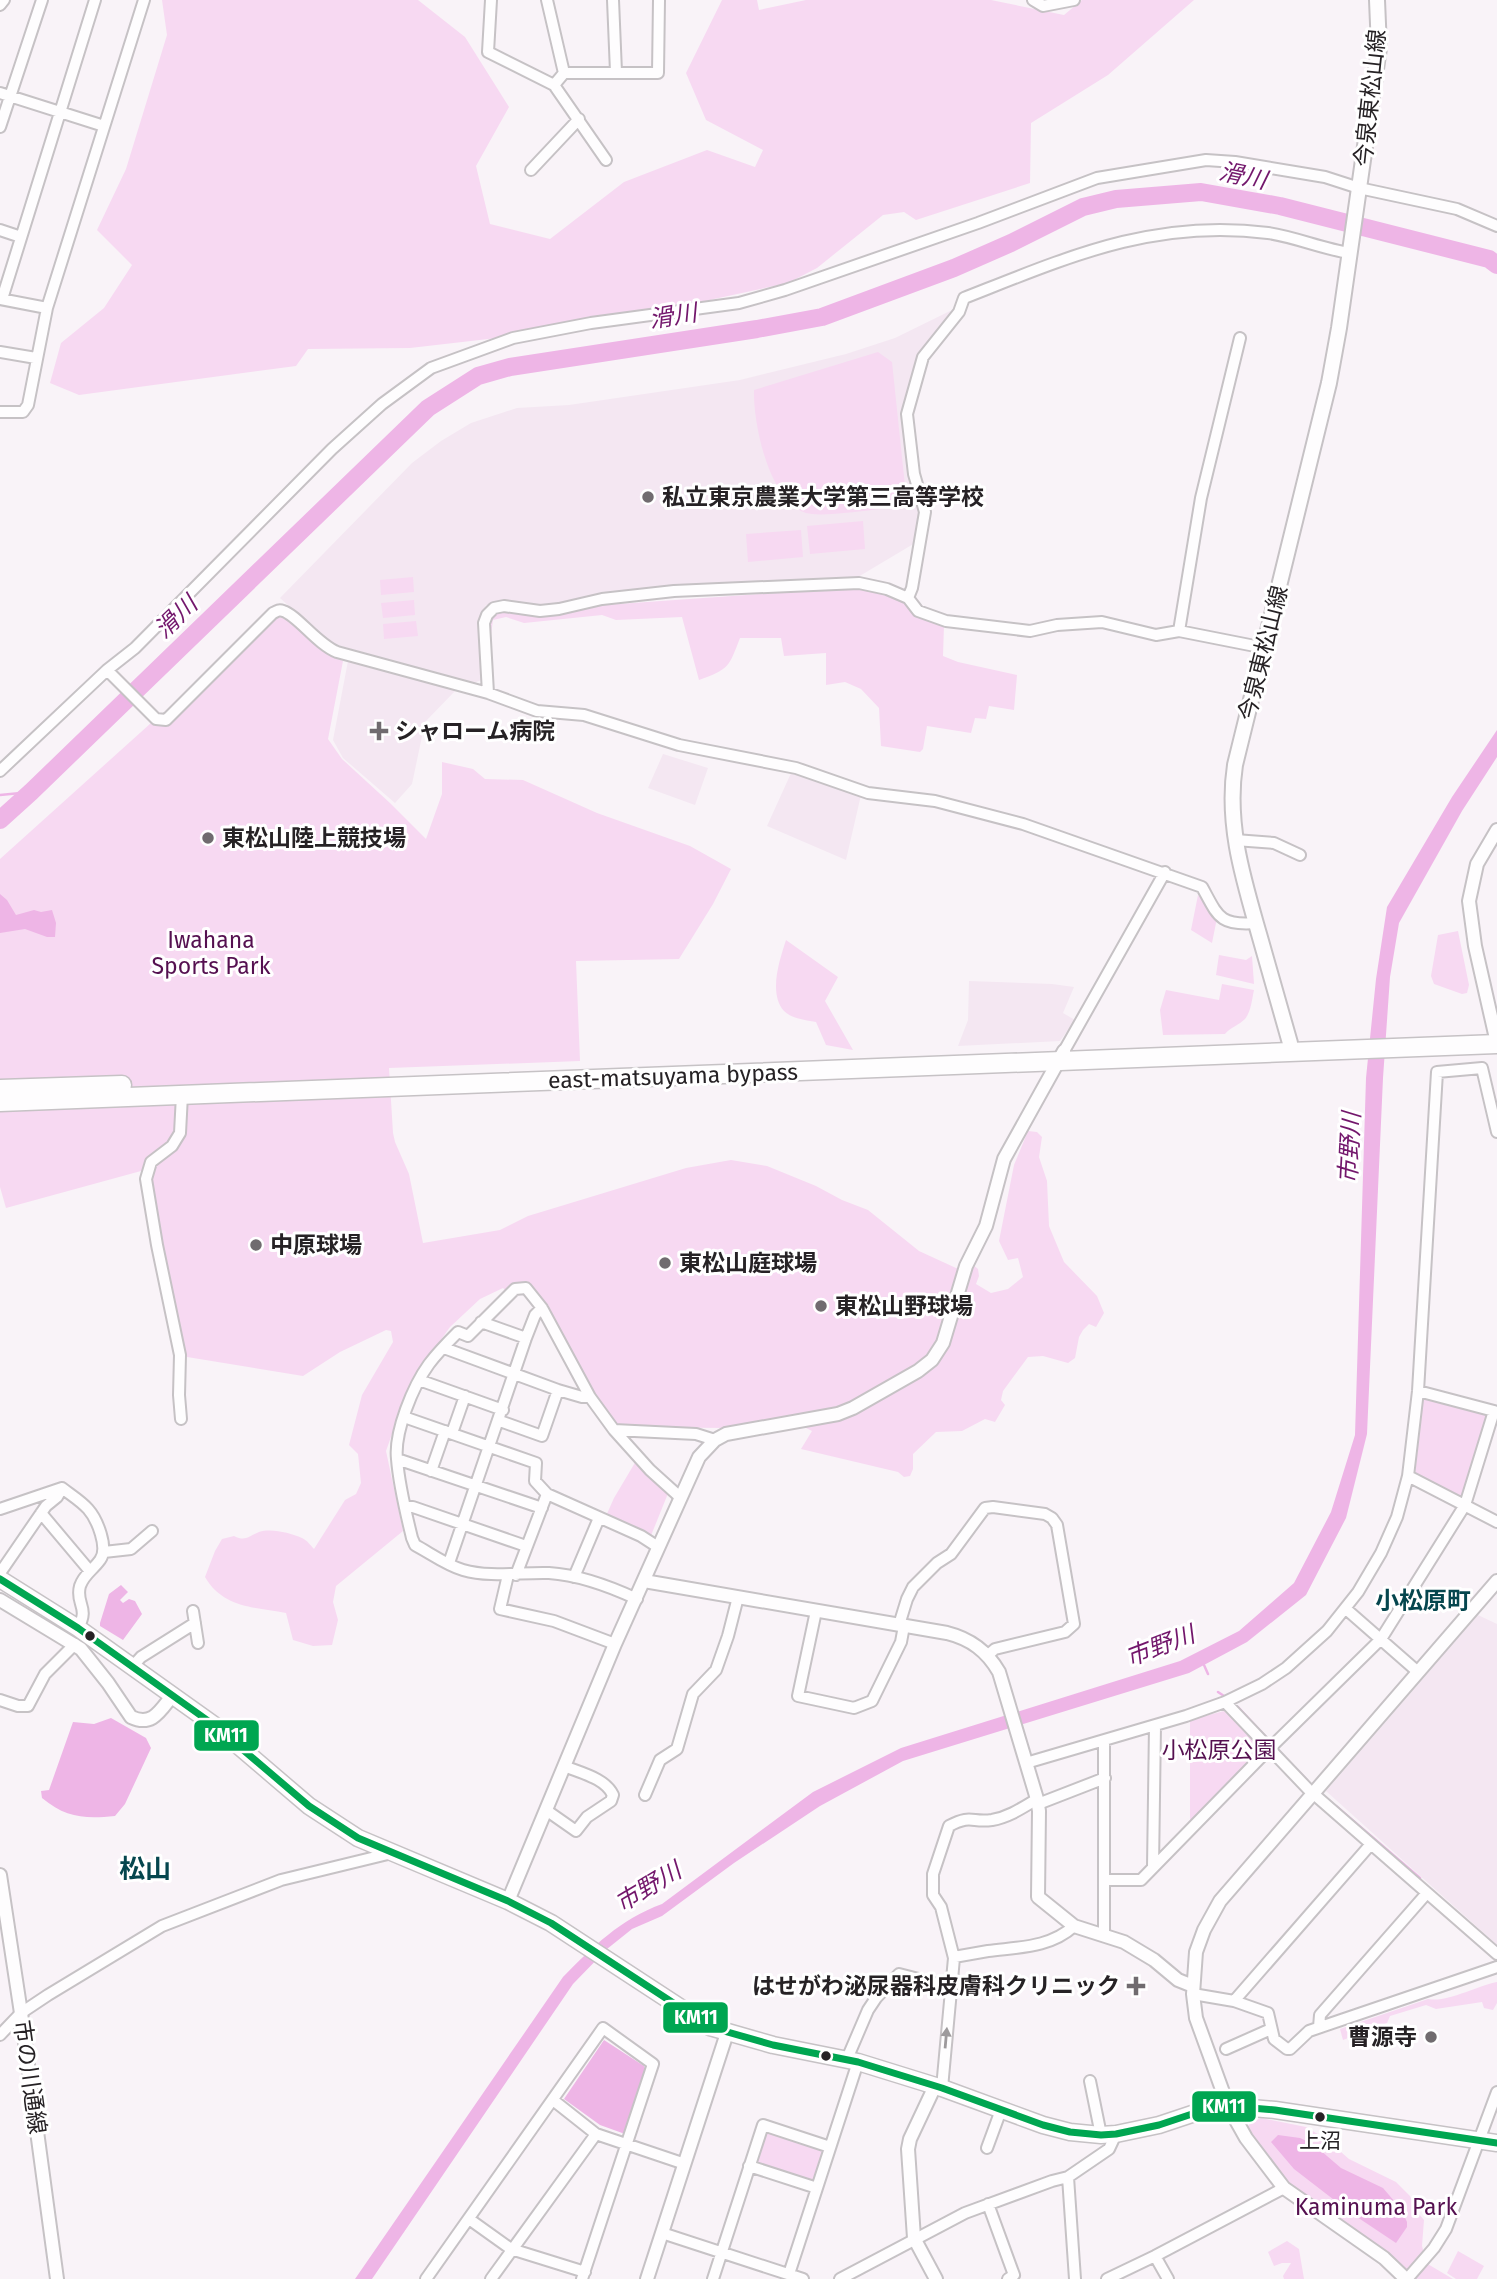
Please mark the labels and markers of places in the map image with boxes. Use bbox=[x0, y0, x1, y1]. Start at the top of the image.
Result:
place label: 私立東京農業大学第三高等学校 bbox=[662, 483, 984, 511]
marker: 私立東京農業大学第三高等学校 bbox=[640, 489, 656, 505]
place label: シャローム病院 bbox=[395, 717, 555, 745]
marker: シャローム病院 bbox=[369, 721, 389, 741]
place label: 東松山陸上競技場 bbox=[222, 824, 406, 852]
marker: 東松山陸上競技場 bbox=[200, 830, 216, 846]
place label: 中原球場 bbox=[270, 1231, 362, 1259]
marker: 中原球場 bbox=[248, 1237, 264, 1253]
place label: 東松山庭球場 bbox=[679, 1249, 817, 1277]
marker: 東松山庭球場 bbox=[657, 1255, 673, 1271]
place label: 東松山野球場 bbox=[835, 1292, 973, 1320]
marker: 東松山野球場 bbox=[813, 1298, 829, 1314]
unlabelled marker bbox=[83, 1629, 97, 1643]
place label: はせがわ泌尿器科皮膚科クリニック bbox=[752, 1972, 1120, 2000]
marker: はせがわ泌尿器科皮膚科クリニック bbox=[1126, 1976, 1146, 1996]
place label: 曹源寺 bbox=[1348, 2023, 1417, 2051]
marker: 曹源寺 bbox=[1423, 2029, 1439, 2045]
unlabelled marker bbox=[819, 2049, 833, 2063]
marker: 上沼 bbox=[1313, 2110, 1327, 2124]
place label: 上沼 bbox=[1299, 2128, 1341, 2154]

